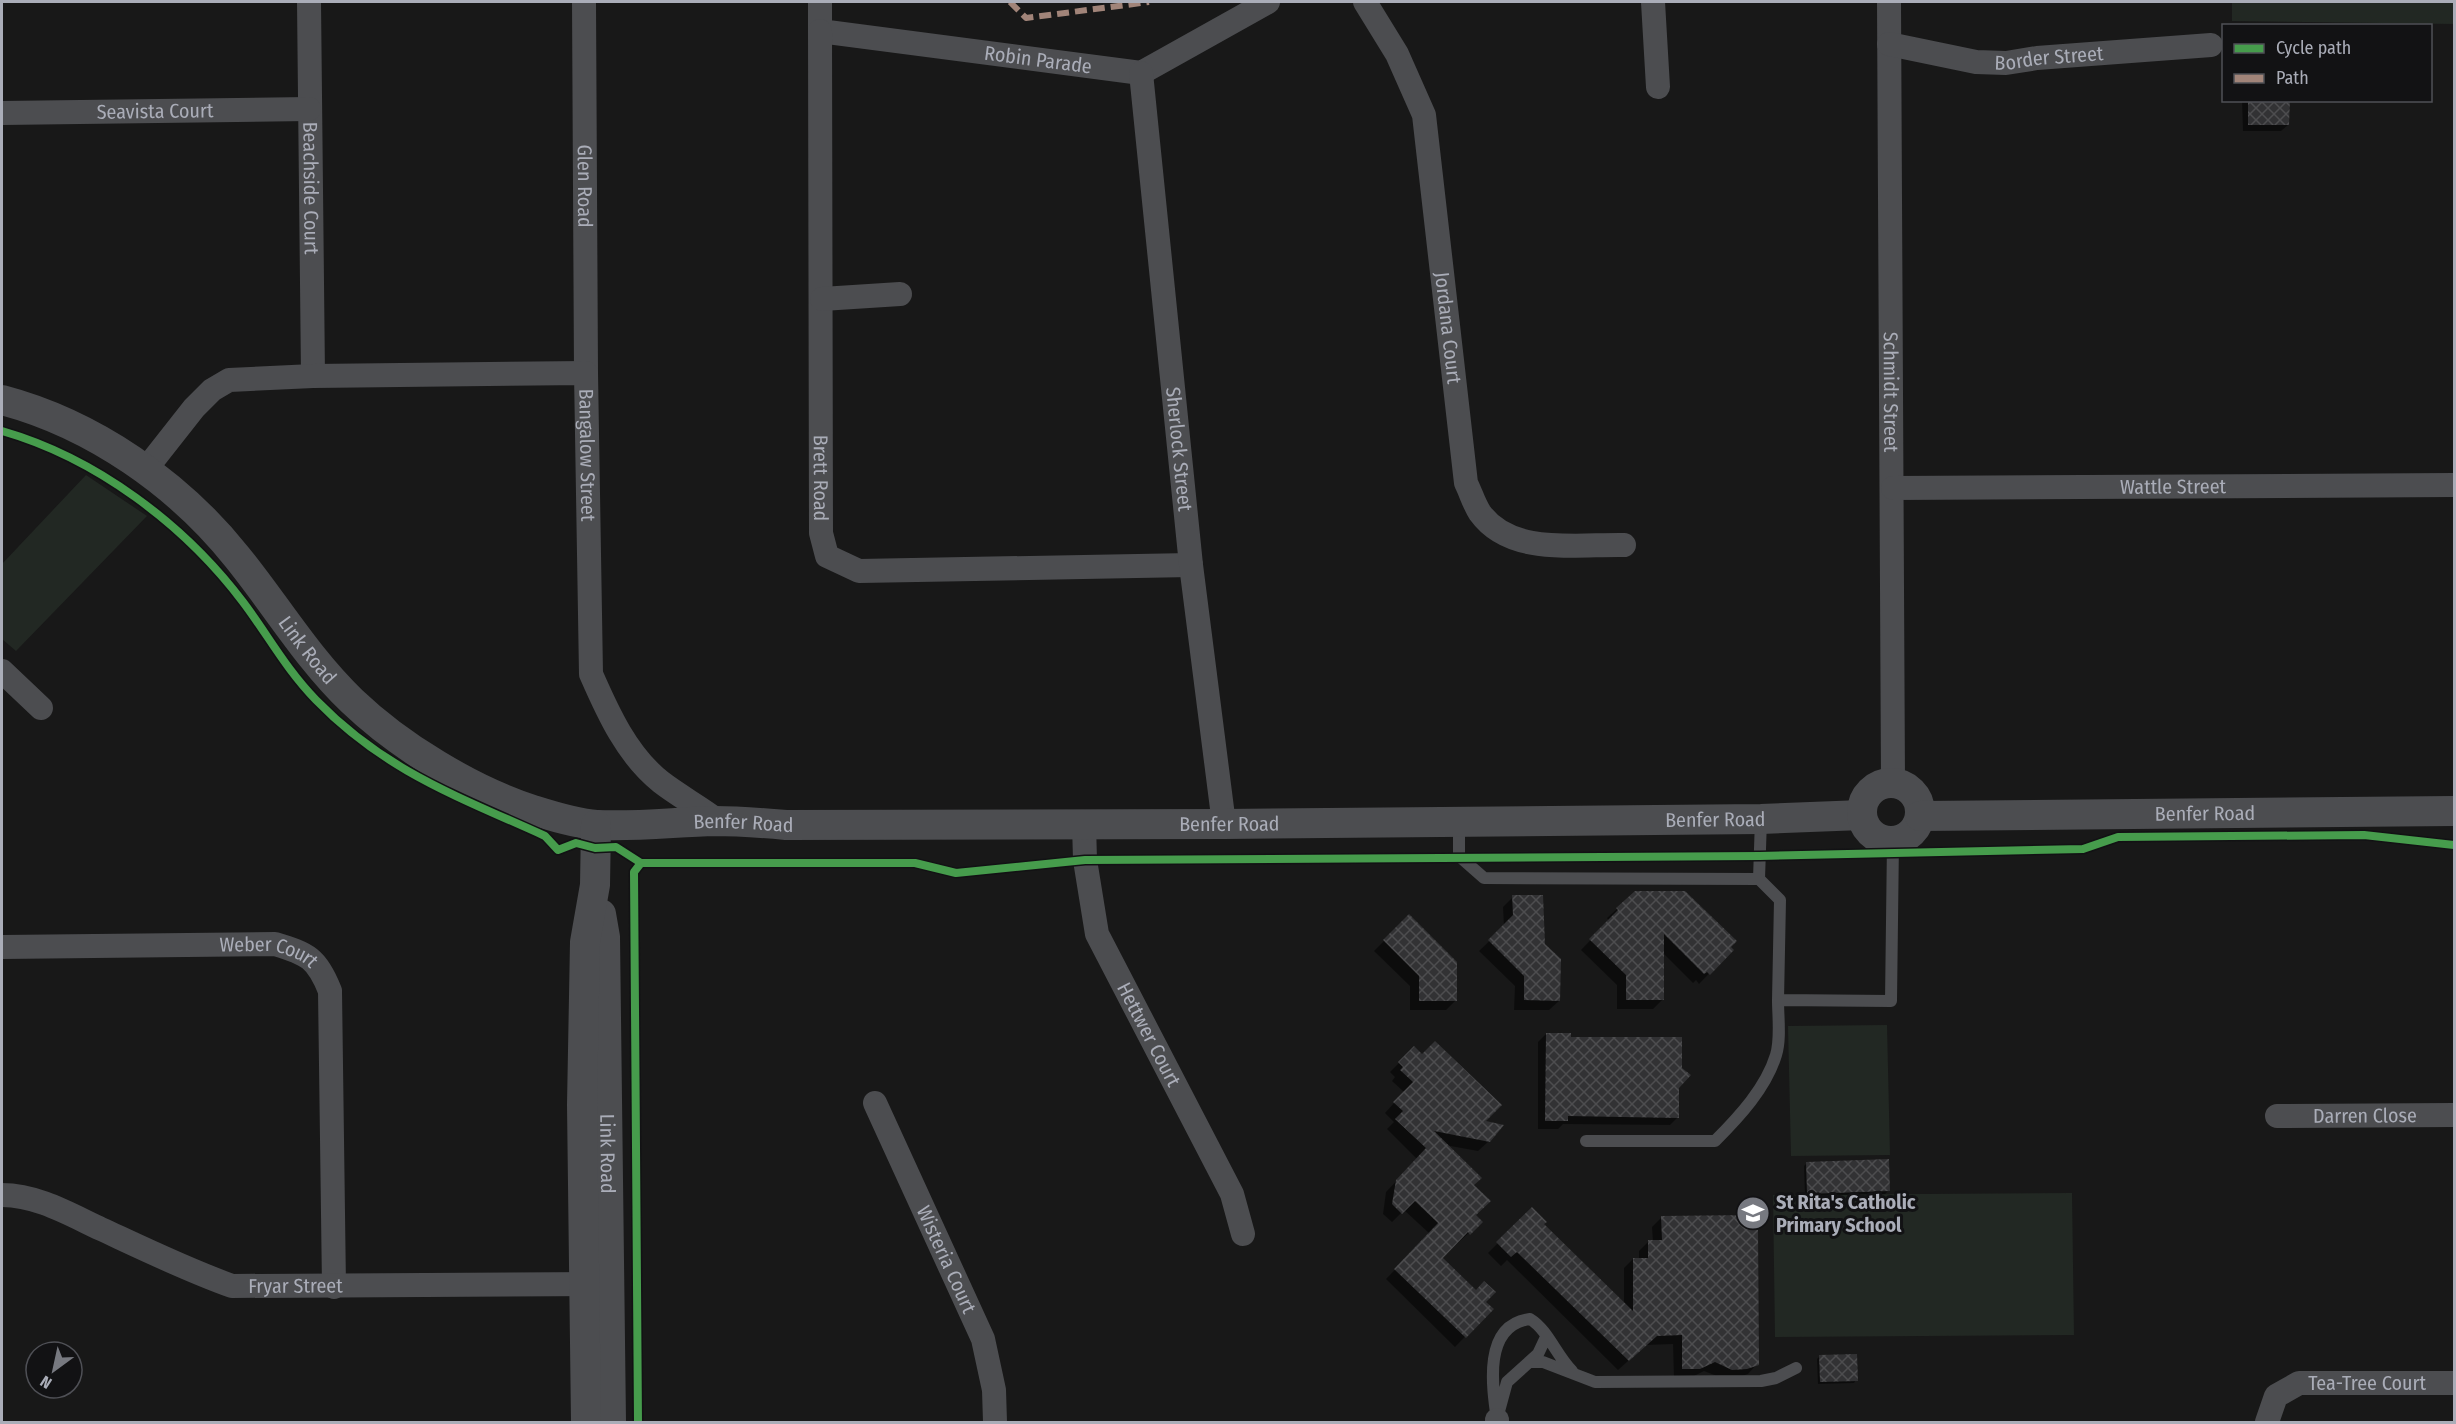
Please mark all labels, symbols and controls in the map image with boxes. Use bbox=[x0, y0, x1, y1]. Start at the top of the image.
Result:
legend bbox=[2222, 24, 2432, 102]
text: Cycle path bbox=[2276, 37, 2351, 59]
street label: Robin Parade bbox=[983, 41, 1093, 78]
street label: Border Street bbox=[1994, 41, 2105, 75]
text: Path bbox=[2276, 67, 2309, 89]
street label: Seavista Court bbox=[96, 98, 214, 124]
street label: Beachside Court bbox=[298, 121, 324, 255]
street label: Glen Road bbox=[573, 144, 597, 228]
street label: Jordana Court bbox=[1430, 271, 1467, 385]
street label: Schmidt Street bbox=[1879, 332, 1903, 453]
street label: Sherlock Street bbox=[1161, 386, 1198, 513]
street label: Bangalow Street bbox=[574, 389, 600, 522]
street label: Brett Road bbox=[809, 435, 833, 521]
street label: Wattle Street bbox=[2120, 474, 2227, 499]
street label: Link Road bbox=[273, 611, 342, 689]
street label: Benfer Road bbox=[2155, 801, 2255, 826]
street label: Benfer Road bbox=[1665, 807, 1766, 832]
street label: Benfer Road bbox=[693, 809, 794, 837]
street label: Benfer Road bbox=[1179, 811, 1280, 836]
street label: Weber Court bbox=[219, 932, 324, 973]
street label: Hettwer Court bbox=[1112, 978, 1186, 1091]
street label: Darren Close bbox=[2313, 1103, 2417, 1128]
street label: Link Road bbox=[595, 1113, 620, 1194]
place label: St Rita's Catholic Primary School bbox=[1776, 1190, 1916, 1237]
school or university icon: St Rita's Catholic Primary School bbox=[1735, 1195, 1771, 1231]
street label: Wisteria Court bbox=[912, 1202, 982, 1317]
street label: Fryar Street bbox=[248, 1273, 343, 1298]
north arrow bbox=[24, 1340, 84, 1400]
street label: Tea-Tree Court bbox=[2308, 1371, 2426, 1395]
text: N bbox=[37, 1372, 55, 1393]

